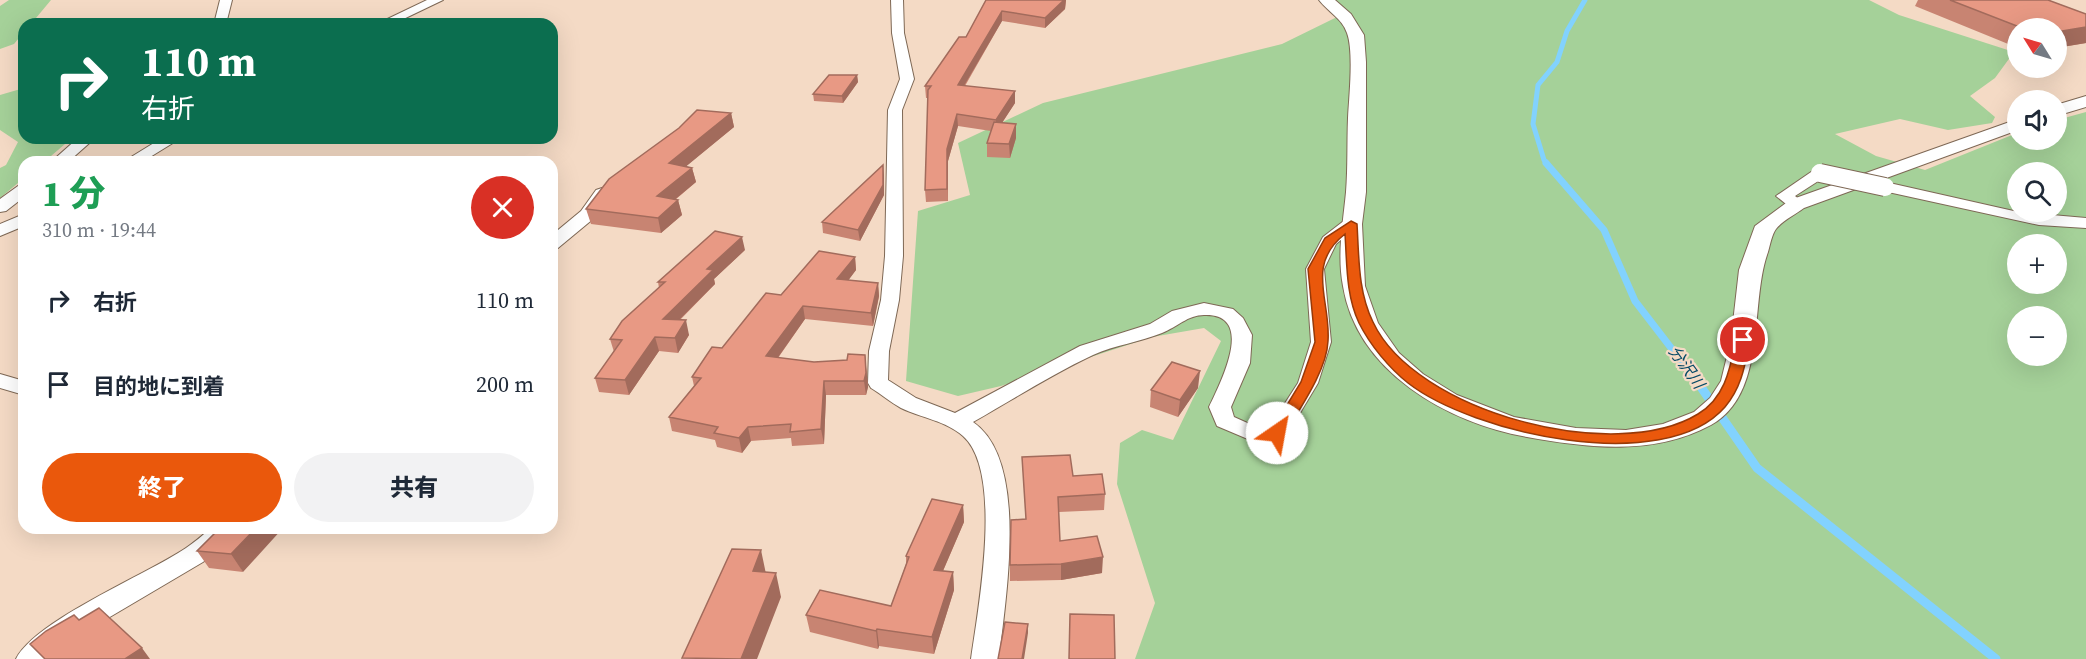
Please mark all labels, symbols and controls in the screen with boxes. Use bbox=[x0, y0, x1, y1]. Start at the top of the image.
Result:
north arrow bbox=[2007, 18, 2067, 78]
map controls bbox=[2007, 18, 2067, 366]
text: 110 m bbox=[141, 32, 256, 90]
icon: right bbox=[42, 42, 120, 120]
text: 右折 bbox=[141, 90, 195, 127]
button: sound bbox=[2007, 90, 2067, 150]
button: search bbox=[2007, 162, 2067, 222]
text: 1 分 bbox=[42, 169, 105, 218]
button: close bbox=[471, 176, 534, 239]
text: 310 m · 19:44 bbox=[42, 216, 156, 244]
button: + bbox=[2007, 234, 2067, 294]
icon: right bbox=[42, 284, 75, 317]
text: 110 m bbox=[476, 285, 534, 315]
text: 右折 bbox=[93, 287, 137, 317]
button: − bbox=[2007, 306, 2067, 366]
pin bbox=[1717, 314, 1768, 365]
icon: arrive bbox=[1726, 323, 1759, 356]
water label: 分沢川 bbox=[1664, 341, 1711, 394]
icon: arrive bbox=[42, 368, 75, 401]
text: 200 m bbox=[476, 369, 534, 399]
text: 目的地に到着 bbox=[93, 371, 225, 401]
position arrow bbox=[1245, 401, 1309, 465]
button: 終了 bbox=[42, 453, 282, 522]
button: 共有 bbox=[294, 453, 534, 522]

